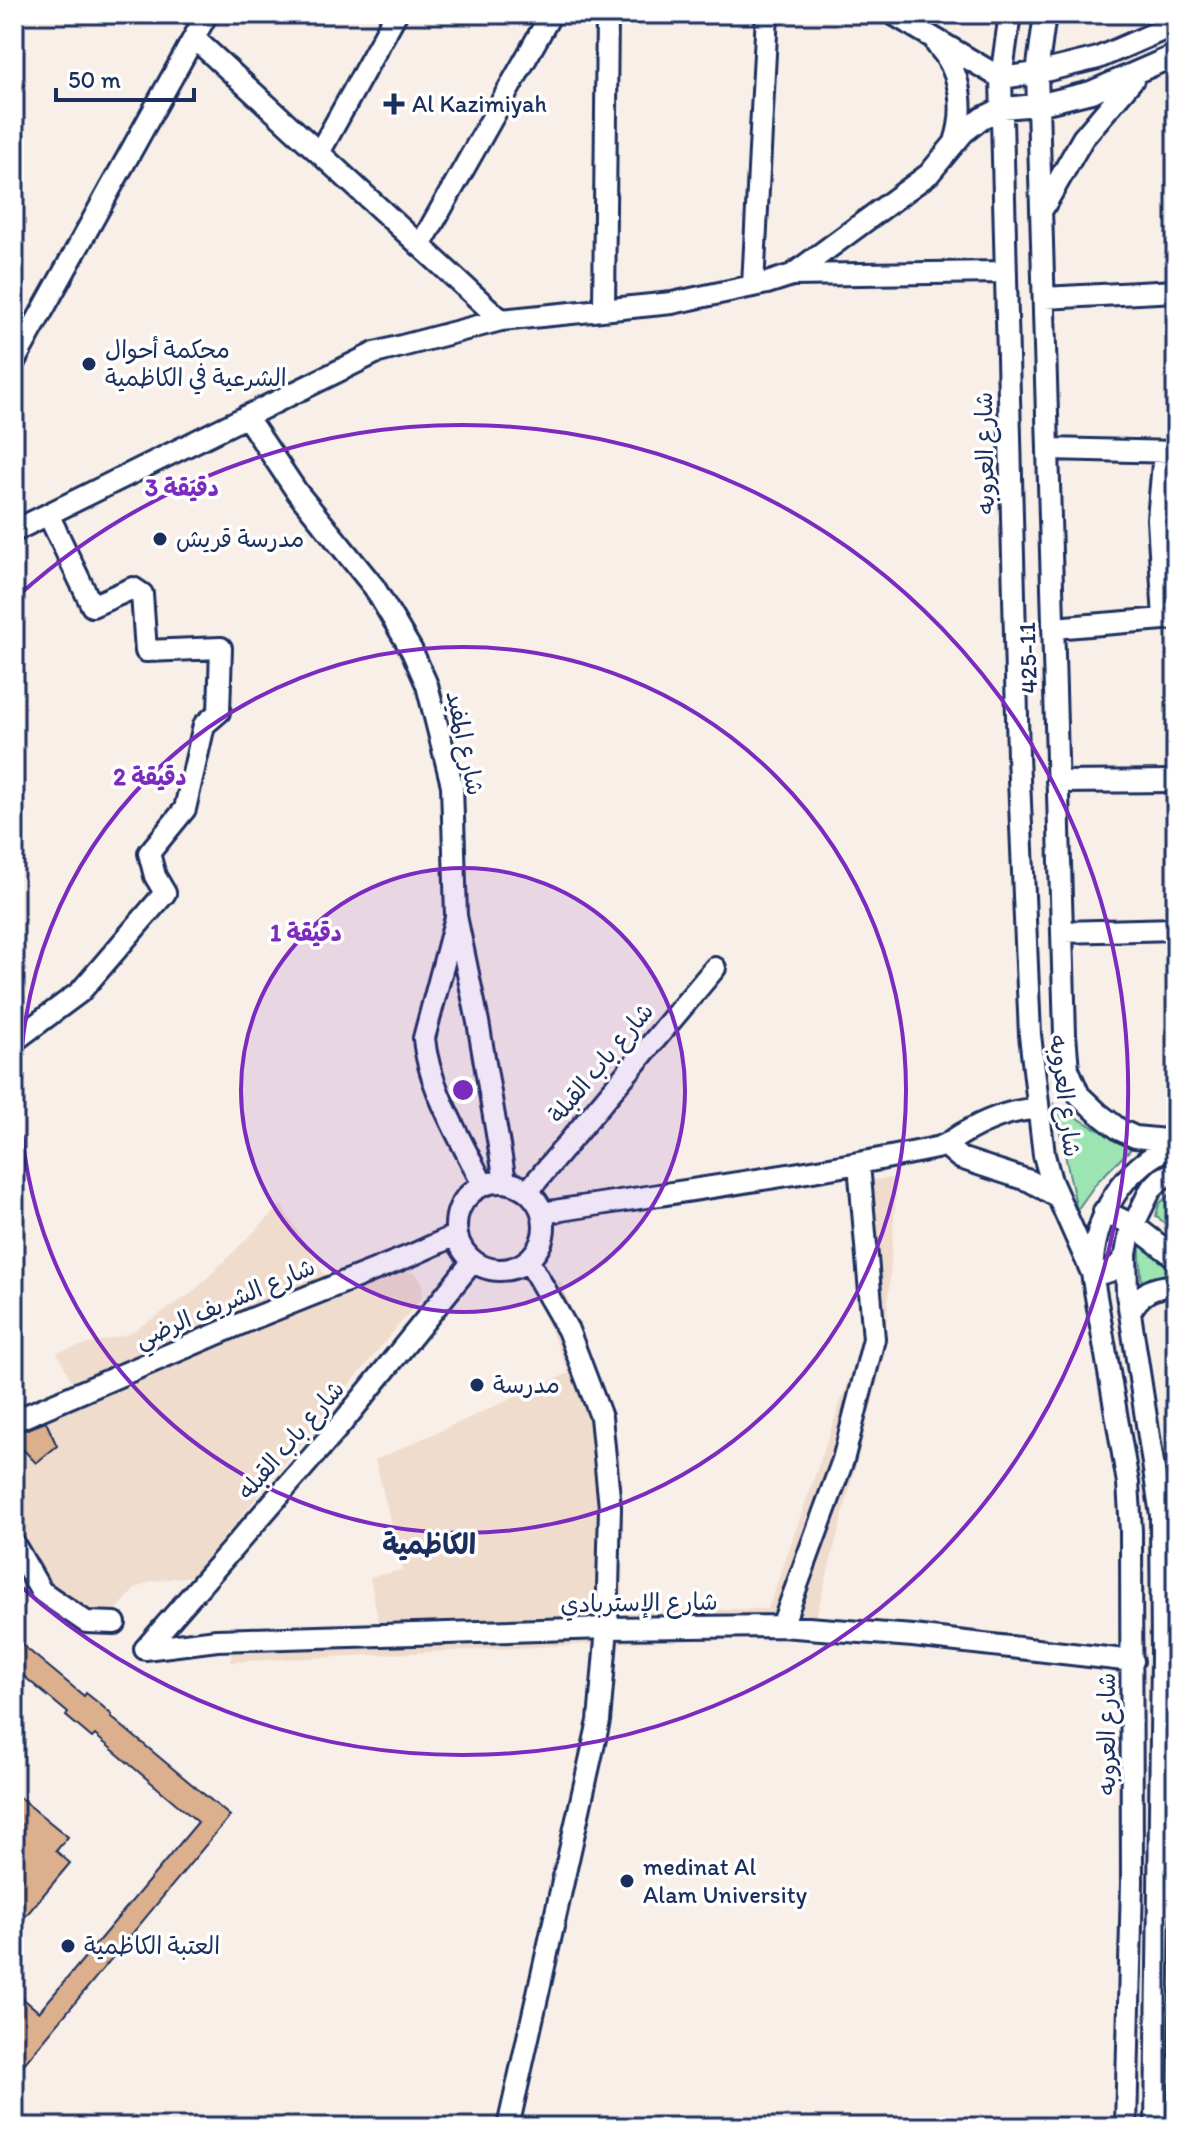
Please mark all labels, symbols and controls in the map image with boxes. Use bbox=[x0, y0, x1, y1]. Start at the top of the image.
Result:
scale bar bbox=[56, 52, 194, 102]
text: 50 m bbox=[68, 65, 121, 94]
place label: Al Kazimiyah bbox=[412, 89, 547, 118]
marker: Al Kazimiyah bbox=[383, 93, 405, 115]
place label: محكمة أحوال الشرعية في الكاظمية bbox=[105, 335, 287, 395]
marker: محكمة أحوال الشرعية في الكاظمية bbox=[80, 355, 98, 373]
street label: شارع العروبه bbox=[969, 391, 1003, 515]
text: 3 دقيقة bbox=[145, 473, 219, 502]
place label: مدرسة قريش bbox=[176, 524, 304, 553]
marker: مدرسة قريش bbox=[151, 530, 169, 548]
street label: 425-11 bbox=[1012, 622, 1043, 694]
street label: شارع المفيد bbox=[437, 688, 491, 799]
text: 2 دقيقة bbox=[113, 762, 187, 791]
text: 1 دقيقة bbox=[270, 918, 342, 947]
street label: شارع باب القبلة bbox=[542, 997, 662, 1131]
street label: شارع العروبه bbox=[1041, 1033, 1087, 1159]
centre of rings bbox=[449, 1076, 477, 1104]
street label: شارع الشريف الرضي bbox=[130, 1251, 322, 1360]
place label: مدرسة bbox=[493, 1370, 560, 1399]
street label: شارع باب القبله bbox=[231, 1374, 352, 1507]
marker: مدرسة bbox=[468, 1376, 486, 1394]
district label: الكاظمية bbox=[382, 1527, 476, 1561]
street label: شارع الإستربادي bbox=[560, 1587, 718, 1621]
street label: شارع العروبه bbox=[1092, 1673, 1124, 1795]
place label: medinat Al Alam University bbox=[643, 1852, 807, 1909]
marker: medinat Al Alam University bbox=[618, 1872, 636, 1890]
place label: العتبة الكاظمية bbox=[84, 1931, 220, 1960]
marker: العتبة الكاظمية bbox=[59, 1937, 77, 1955]

